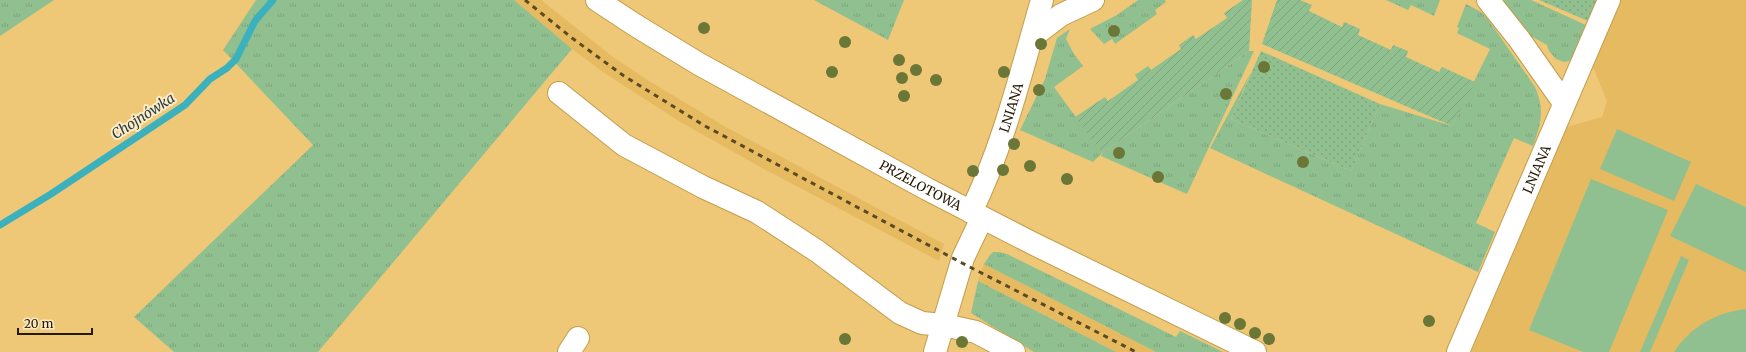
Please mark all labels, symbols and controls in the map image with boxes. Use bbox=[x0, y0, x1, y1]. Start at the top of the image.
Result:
street label: LNIANA bbox=[996, 80, 1027, 135]
water label: Chojnówka bbox=[108, 89, 178, 143]
street label: LNIANA bbox=[1519, 142, 1555, 196]
street label: PRZELOTOWA bbox=[876, 157, 965, 215]
scale bar bbox=[18, 310, 92, 336]
text: 20 m bbox=[24, 316, 53, 331]

